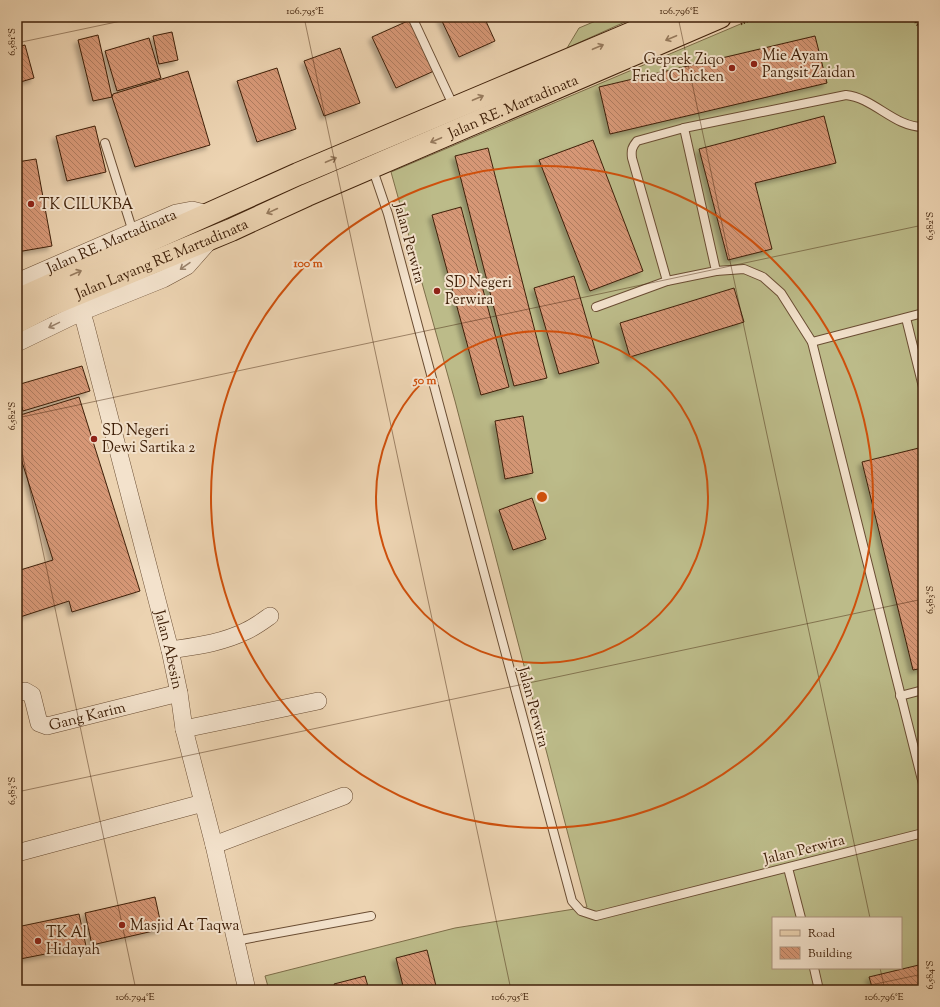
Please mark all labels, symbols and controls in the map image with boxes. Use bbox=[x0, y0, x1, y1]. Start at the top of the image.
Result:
text: 106.795°E bbox=[286, 4, 324, 19]
text: 106.796°E bbox=[659, 4, 699, 19]
text: 6.581°S bbox=[5, 28, 20, 56]
one-way arrow bbox=[665, 35, 677, 42]
one-way arrow bbox=[592, 43, 604, 51]
place label: Mie Ayam Pangsit Zaidan bbox=[762, 46, 856, 84]
place label: Geprek Ziqo Fried Chicken bbox=[632, 50, 724, 88]
marker: Mie Ayam Pangsit Zaidan bbox=[749, 59, 759, 69]
marker: Geprek Ziqo Fried Chicken bbox=[727, 63, 737, 73]
street label: Jalan RE. Martadinata bbox=[444, 70, 582, 145]
one-way arrow bbox=[472, 94, 484, 101]
one-way arrow bbox=[430, 137, 442, 144]
one-way arrow bbox=[325, 156, 337, 163]
place label: TK CILUKBA bbox=[39, 195, 134, 216]
marker: TK CILUKBA bbox=[26, 199, 36, 209]
street label: Jalan Perwira bbox=[387, 200, 429, 286]
street label: Jalan RE. Martadinata bbox=[43, 205, 180, 280]
one-way arrow bbox=[266, 208, 278, 216]
text: 6.582°S bbox=[923, 212, 938, 240]
street label: Jalan Layang RE Martadinata bbox=[72, 214, 252, 306]
text: 100 m bbox=[292, 255, 323, 273]
one-way arrow bbox=[180, 262, 191, 270]
one-way arrow bbox=[69, 269, 81, 276]
place label: SD Negeri Perwira bbox=[445, 273, 512, 311]
marker: SD Negeri Perwira bbox=[432, 286, 442, 296]
one-way arrow bbox=[48, 322, 60, 329]
text: 50 m bbox=[413, 372, 437, 390]
text: 6.582°S bbox=[5, 402, 20, 430]
place label: SD Negeri Dewi Sartika 2 bbox=[102, 421, 195, 459]
marker: SD Negeri Dewi Sartika 2 bbox=[89, 434, 99, 444]
centre of rings bbox=[535, 490, 549, 504]
text: 6.583°S bbox=[923, 586, 938, 614]
street label: Jalan Abesin bbox=[148, 607, 187, 692]
street label: Jalan Perwira bbox=[511, 664, 553, 750]
street label: Gang Karim bbox=[47, 698, 129, 737]
text: 6.583°S bbox=[5, 777, 20, 805]
street label: Jalan Perwira bbox=[761, 830, 847, 871]
place label: Masjid At Taqwa bbox=[130, 916, 239, 937]
legend bbox=[772, 917, 902, 969]
marker: Masjid At Taqwa bbox=[117, 920, 127, 930]
place label: TK Al Hidayah bbox=[46, 923, 101, 961]
text: Road bbox=[808, 925, 835, 943]
marker: TK Al Hidayah bbox=[33, 936, 43, 946]
text: Building bbox=[808, 945, 852, 963]
text: 6.584°S bbox=[923, 960, 938, 990]
text: 106.794°E bbox=[115, 990, 155, 1005]
text: 106.795°E bbox=[491, 990, 529, 1005]
text: 106.796°E bbox=[864, 990, 904, 1005]

